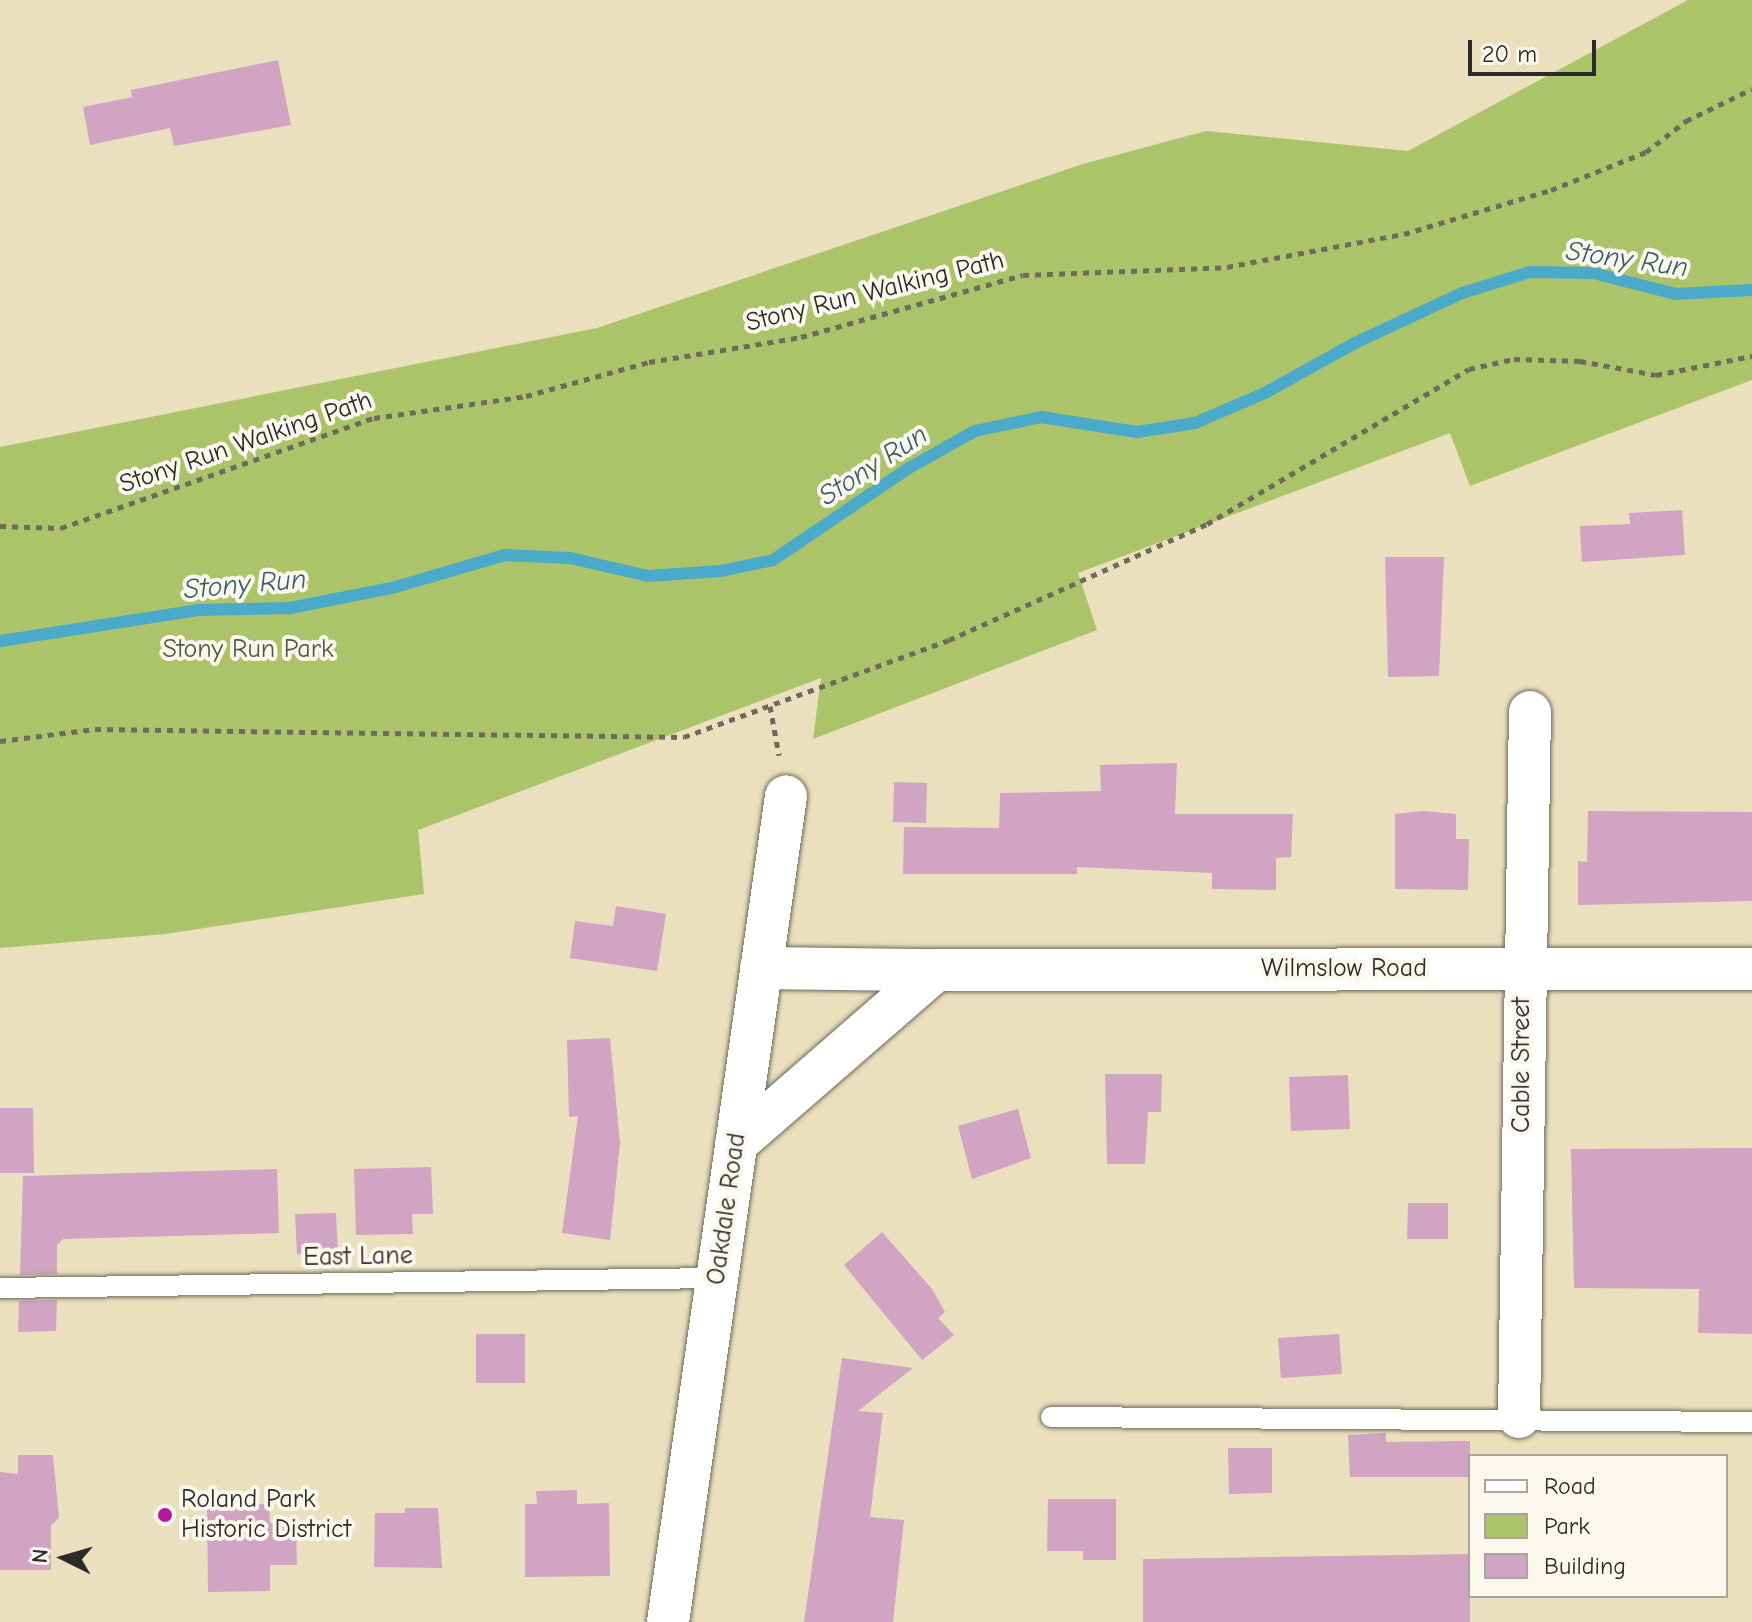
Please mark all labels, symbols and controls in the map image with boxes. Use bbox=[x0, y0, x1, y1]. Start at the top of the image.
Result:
scale bar bbox=[1472, 24, 1600, 74]
text: 20 m bbox=[1482, 40, 1537, 68]
water label: Stony Run bbox=[1564, 234, 1690, 284]
street label: Stony Run Walking Path bbox=[743, 245, 1007, 339]
street label: Stony Run Walking Path bbox=[116, 385, 376, 501]
water label: Stony Run bbox=[812, 417, 934, 513]
water label: Stony Run bbox=[182, 562, 308, 606]
park label: Stony Run Park bbox=[162, 634, 334, 666]
street label: Wilmslow Road bbox=[1261, 953, 1427, 985]
street label: Cable Street bbox=[1506, 997, 1538, 1133]
street label: Oakdale Road bbox=[701, 1131, 753, 1287]
street label: East Lane bbox=[303, 1240, 413, 1274]
legend bbox=[1468, 1454, 1728, 1598]
text: Road bbox=[1544, 1472, 1596, 1500]
place label: Roland Park Historic District bbox=[181, 1484, 351, 1546]
marker: Roland Park Historic District bbox=[156, 1506, 174, 1524]
text: Park bbox=[1544, 1512, 1590, 1540]
north arrow bbox=[24, 1518, 104, 1598]
text: N bbox=[27, 1548, 54, 1564]
text: Building bbox=[1544, 1552, 1626, 1580]

